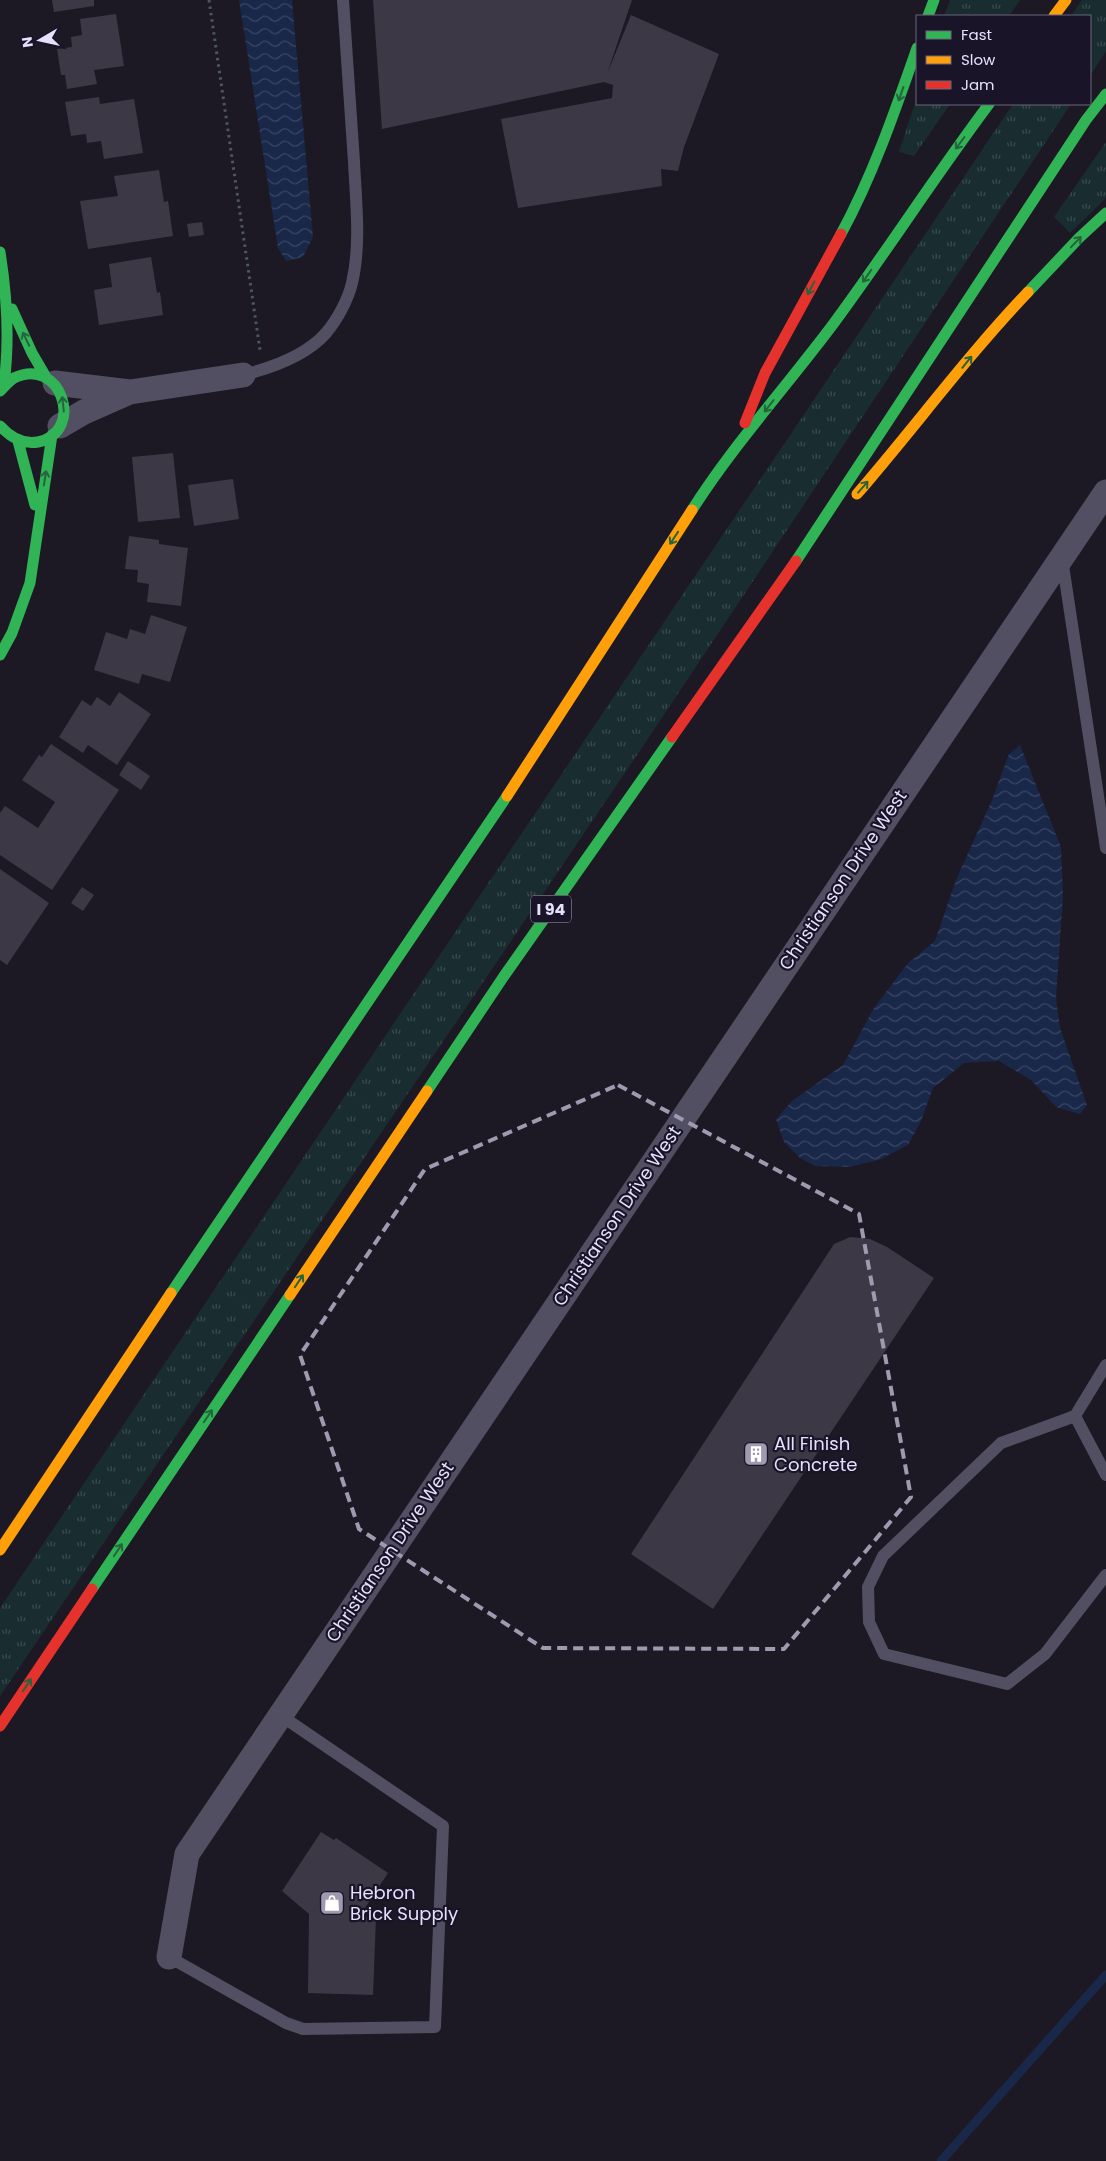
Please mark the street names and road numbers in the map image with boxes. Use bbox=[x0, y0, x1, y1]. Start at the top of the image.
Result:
street label: Christianson Drive West bbox=[773, 785, 912, 975]
road number: I 94 bbox=[531, 896, 571, 922]
street label: Christianson Drive West bbox=[547, 1121, 686, 1311]
street label: Christianson Drive West bbox=[320, 1457, 459, 1647]

